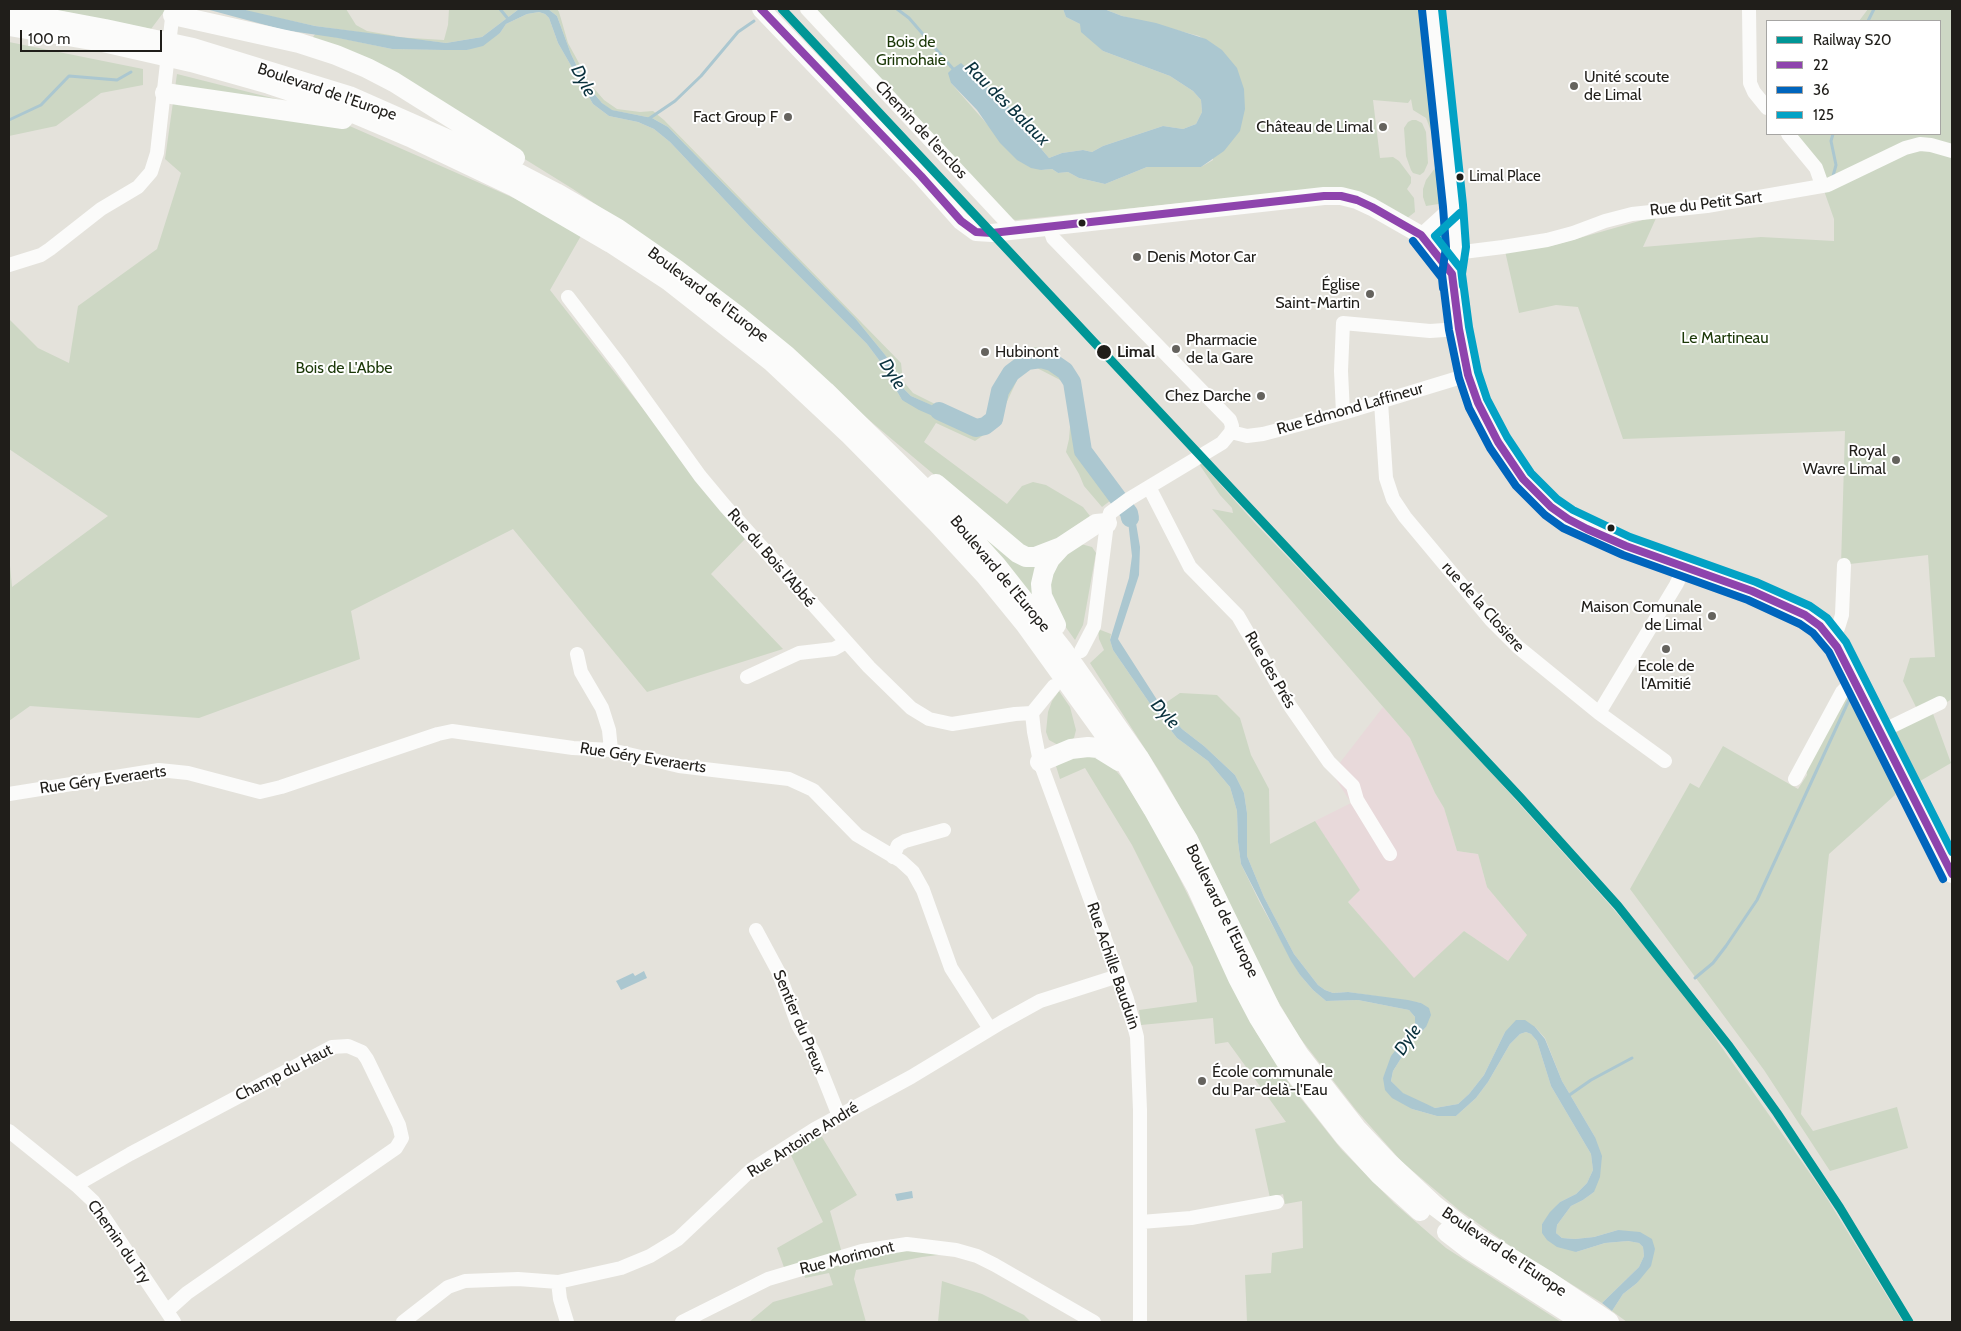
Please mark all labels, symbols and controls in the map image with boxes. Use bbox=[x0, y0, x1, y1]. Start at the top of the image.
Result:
scale bar bbox=[22, 20, 165, 52]
legend bbox=[1766, 20, 1941, 135]
text: 100 m bbox=[28, 30, 70, 48]
text: Railway S20 bbox=[1813, 31, 1892, 49]
park label: Bois de Grimohaie bbox=[876, 32, 946, 70]
text: 22 bbox=[1813, 56, 1829, 74]
water label: Rau des Balaux bbox=[960, 57, 1054, 151]
street label: Boulevard de l'Europe bbox=[255, 59, 399, 125]
water label: Dyle bbox=[566, 61, 600, 101]
place label: Unité scoute de Limal bbox=[1584, 67, 1669, 105]
street label: Chemin de l'enclos bbox=[871, 77, 971, 183]
marker: Unité scoute de Limal bbox=[1568, 80, 1580, 92]
text: 36 bbox=[1813, 81, 1830, 99]
text: 125 bbox=[1813, 106, 1834, 124]
place label: Fact Group F bbox=[693, 107, 778, 127]
marker: Fact Group F bbox=[782, 111, 794, 123]
place label: Château de Limal bbox=[1256, 117, 1373, 137]
marker: Château de Limal bbox=[1377, 121, 1389, 133]
place label: Limal Place bbox=[1469, 168, 1541, 186]
marker: Limal Place bbox=[1455, 172, 1465, 182]
street label: Rue du Petit Sart bbox=[1649, 188, 1763, 220]
unlabelled marker bbox=[1077, 218, 1087, 228]
street label: Boulevard de l'Europe bbox=[644, 243, 772, 347]
place label: Denis Motor Car bbox=[1147, 247, 1256, 267]
marker: Denis Motor Car bbox=[1131, 251, 1143, 263]
place label: Église Saint-Martin bbox=[1275, 275, 1360, 313]
marker: Église Saint-Martin bbox=[1364, 288, 1376, 300]
park label: Le Martineau bbox=[1681, 328, 1769, 348]
place label: Pharmacie de la Gare bbox=[1186, 330, 1257, 368]
place label: Hubinont bbox=[995, 342, 1059, 362]
place label: Limal bbox=[1117, 342, 1155, 362]
marker: Limal bbox=[1095, 343, 1113, 361]
marker: Pharmacie de la Gare bbox=[1170, 343, 1182, 355]
marker: Hubinont bbox=[979, 346, 991, 358]
water label: Dyle bbox=[874, 354, 910, 394]
park label: Bois de L'Abbe bbox=[295, 358, 393, 378]
street label: Rue Edmond Laffineur bbox=[1275, 379, 1425, 439]
place label: Chez Darche bbox=[1165, 386, 1251, 406]
marker: Chez Darche bbox=[1255, 390, 1267, 402]
place label: Royal Wavre Limal bbox=[1803, 441, 1886, 479]
marker: Royal Wavre Limal bbox=[1890, 454, 1902, 466]
street label: Rue du Bois l'Abbé bbox=[723, 505, 819, 611]
street label: Boulevard de l'Europe bbox=[946, 512, 1054, 636]
unlabelled marker bbox=[1606, 523, 1616, 533]
street label: rue de la Closiere bbox=[1438, 558, 1528, 656]
place label: Maison Comunale de Limal bbox=[1581, 597, 1702, 635]
marker: Maison Comunale de Limal bbox=[1706, 610, 1718, 622]
street label: Rue des Prés bbox=[1240, 628, 1300, 712]
marker: Ecole de l'Amitié bbox=[1660, 643, 1672, 655]
place label: Ecole de l'Amitié bbox=[1637, 656, 1695, 694]
water label: Dyle bbox=[1146, 695, 1184, 733]
street label: Rue Géry Everaerts bbox=[578, 739, 708, 777]
street label: Rue Géry Everaerts bbox=[38, 762, 168, 798]
street label: Boulevard de l'Europe bbox=[1181, 841, 1263, 981]
street label: Rue Achille Bauduin bbox=[1082, 900, 1144, 1032]
street label: Sentier du Preux bbox=[769, 967, 829, 1077]
water label: Dyle bbox=[1390, 1020, 1426, 1060]
street label: Champ du Haut bbox=[232, 1040, 336, 1106]
place label: École communale du Par-delà-l'Eau bbox=[1212, 1062, 1333, 1100]
marker: École communale du Par-delà-l'Eau bbox=[1196, 1075, 1208, 1087]
street label: Rue Antoine André bbox=[744, 1098, 862, 1182]
street label: Chemin du Try bbox=[83, 1196, 155, 1288]
street label: Boulevard de l'Europe bbox=[1438, 1203, 1570, 1301]
street label: Rue Morimont bbox=[798, 1237, 896, 1279]

